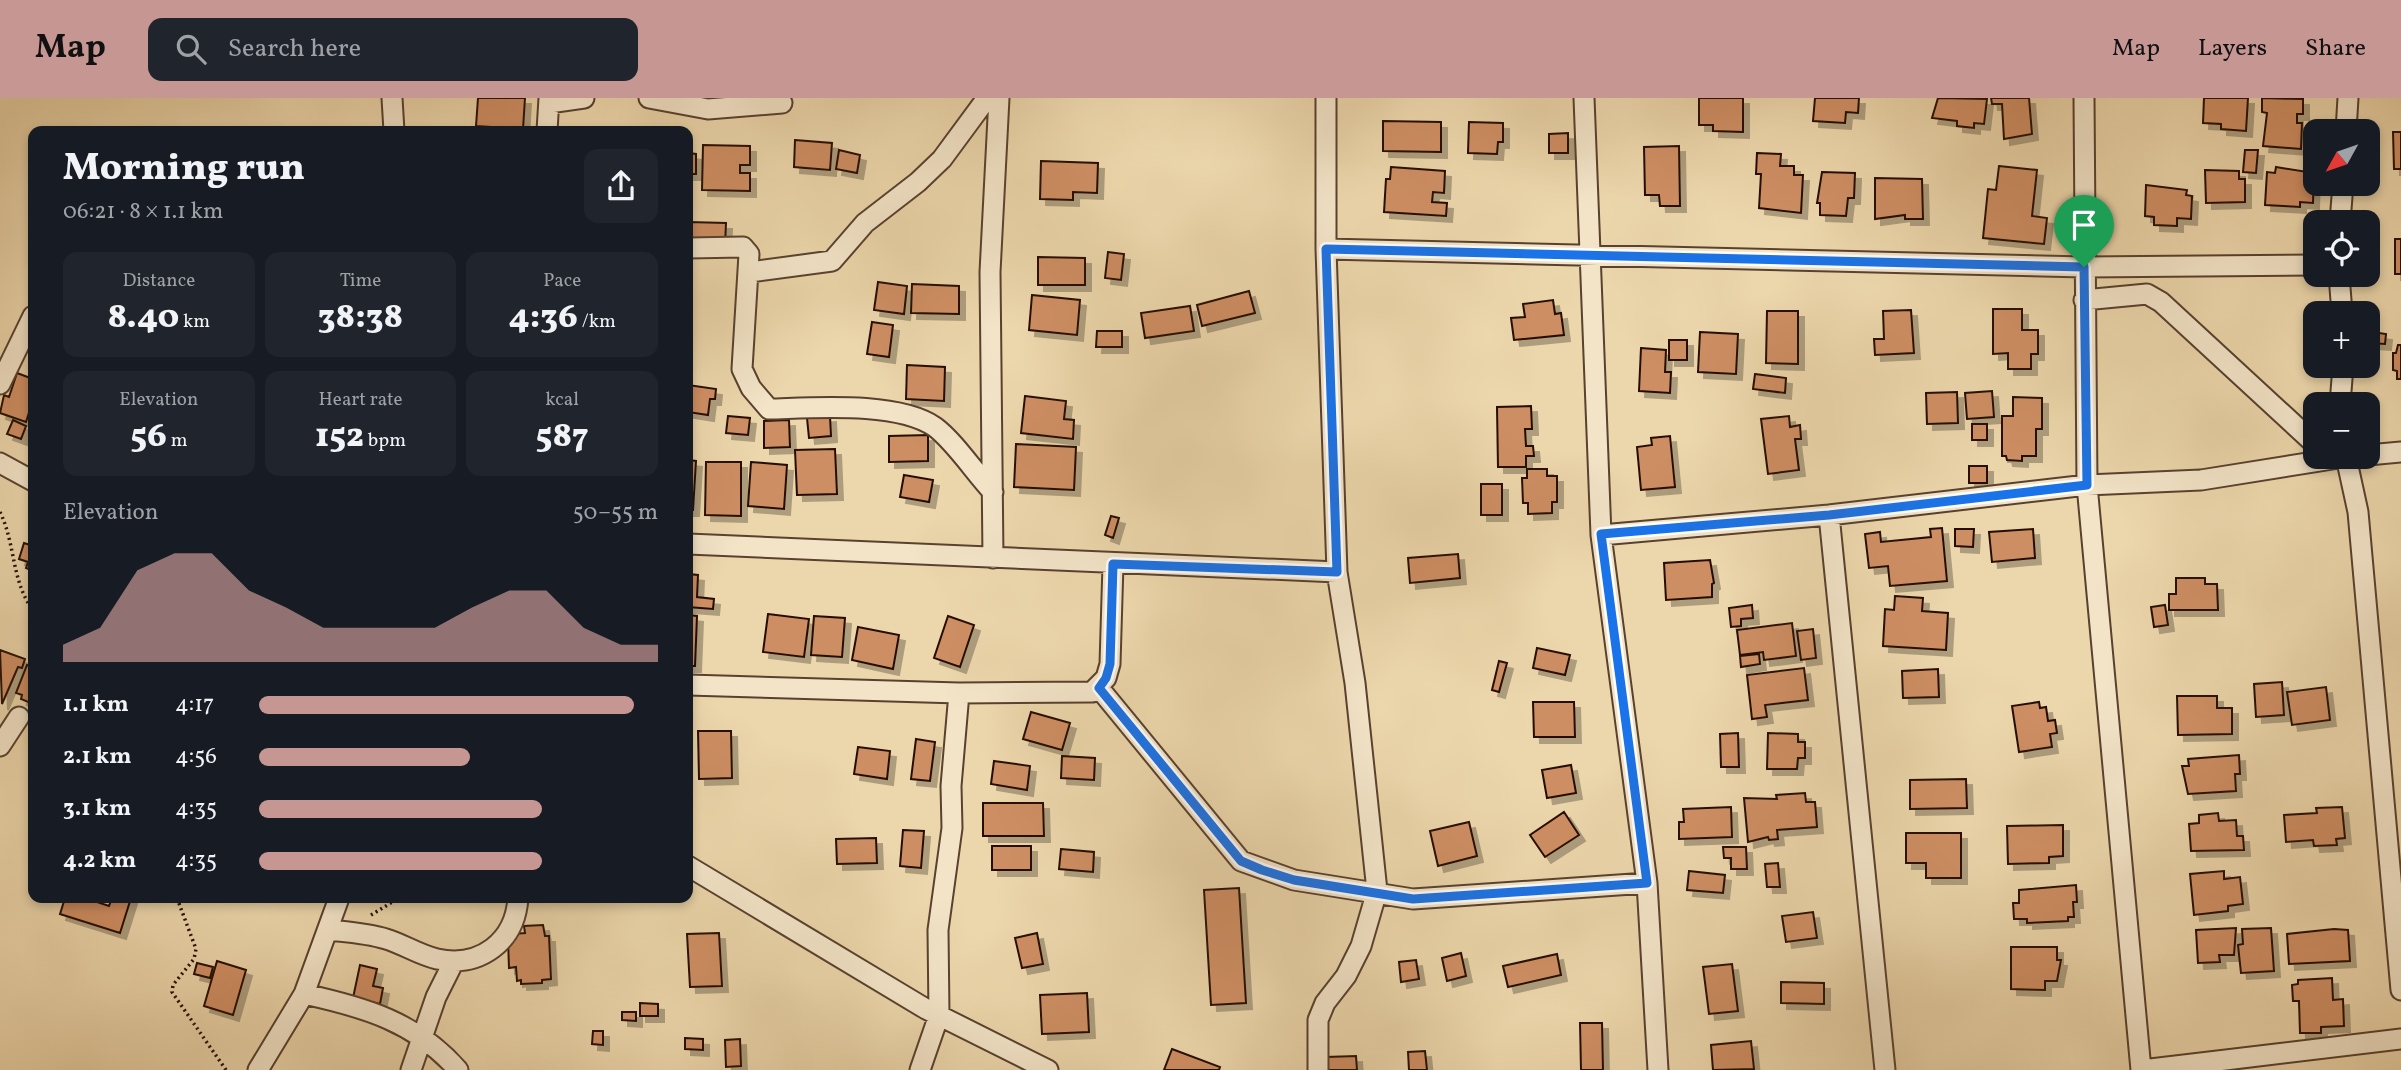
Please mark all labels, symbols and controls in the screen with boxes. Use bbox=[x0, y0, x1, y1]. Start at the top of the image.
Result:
search box bbox=[148, 18, 638, 81]
text: Map bbox=[35, 26, 106, 72]
icon: search bbox=[172, 30, 210, 68]
text: Search here bbox=[228, 31, 361, 67]
text: Map bbox=[2112, 32, 2160, 66]
text: Layers bbox=[2198, 32, 2267, 66]
text: Share bbox=[2305, 32, 2366, 66]
north arrow bbox=[2303, 119, 2380, 196]
map controls bbox=[2303, 119, 2380, 469]
text: Morning run bbox=[63, 143, 305, 196]
button: share bbox=[584, 149, 658, 223]
pin bbox=[2054, 195, 2114, 267]
text: 06:21 · 8 × 1.1 km bbox=[63, 196, 223, 228]
icon: arrive bbox=[2065, 206, 2103, 244]
button: locate bbox=[2303, 210, 2380, 287]
text: Distance bbox=[122, 268, 195, 294]
text: Time bbox=[340, 268, 381, 294]
text: Pace bbox=[543, 268, 581, 294]
text: 8.40 bbox=[107, 294, 179, 342]
text: 38:38 bbox=[318, 294, 403, 342]
text: 4:36 bbox=[508, 294, 578, 342]
button: + bbox=[2303, 301, 2380, 378]
text: km bbox=[179, 309, 210, 335]
text: /km bbox=[578, 309, 616, 335]
text: Elevation bbox=[119, 387, 198, 413]
text: Heart rate bbox=[319, 387, 402, 413]
text: kcal bbox=[545, 387, 579, 413]
button: − bbox=[2303, 392, 2380, 469]
text: 56 bbox=[130, 413, 167, 461]
text: 152 bbox=[315, 413, 364, 461]
text: 587 bbox=[536, 413, 589, 461]
text: m bbox=[167, 428, 187, 454]
text: bpm bbox=[364, 428, 406, 454]
text: Elevation bbox=[63, 497, 159, 529]
text: 50–55 m bbox=[573, 497, 658, 529]
text: 1.1 km bbox=[63, 689, 129, 721]
text: 4:17 bbox=[175, 689, 214, 721]
text: 2.1 km bbox=[63, 741, 132, 773]
text: 4:56 bbox=[175, 741, 217, 773]
text: 3.1 km bbox=[63, 793, 131, 825]
text: 4:35 bbox=[175, 793, 217, 825]
text: 4.2 km bbox=[63, 845, 136, 877]
text: 4:35 bbox=[175, 845, 217, 877]

